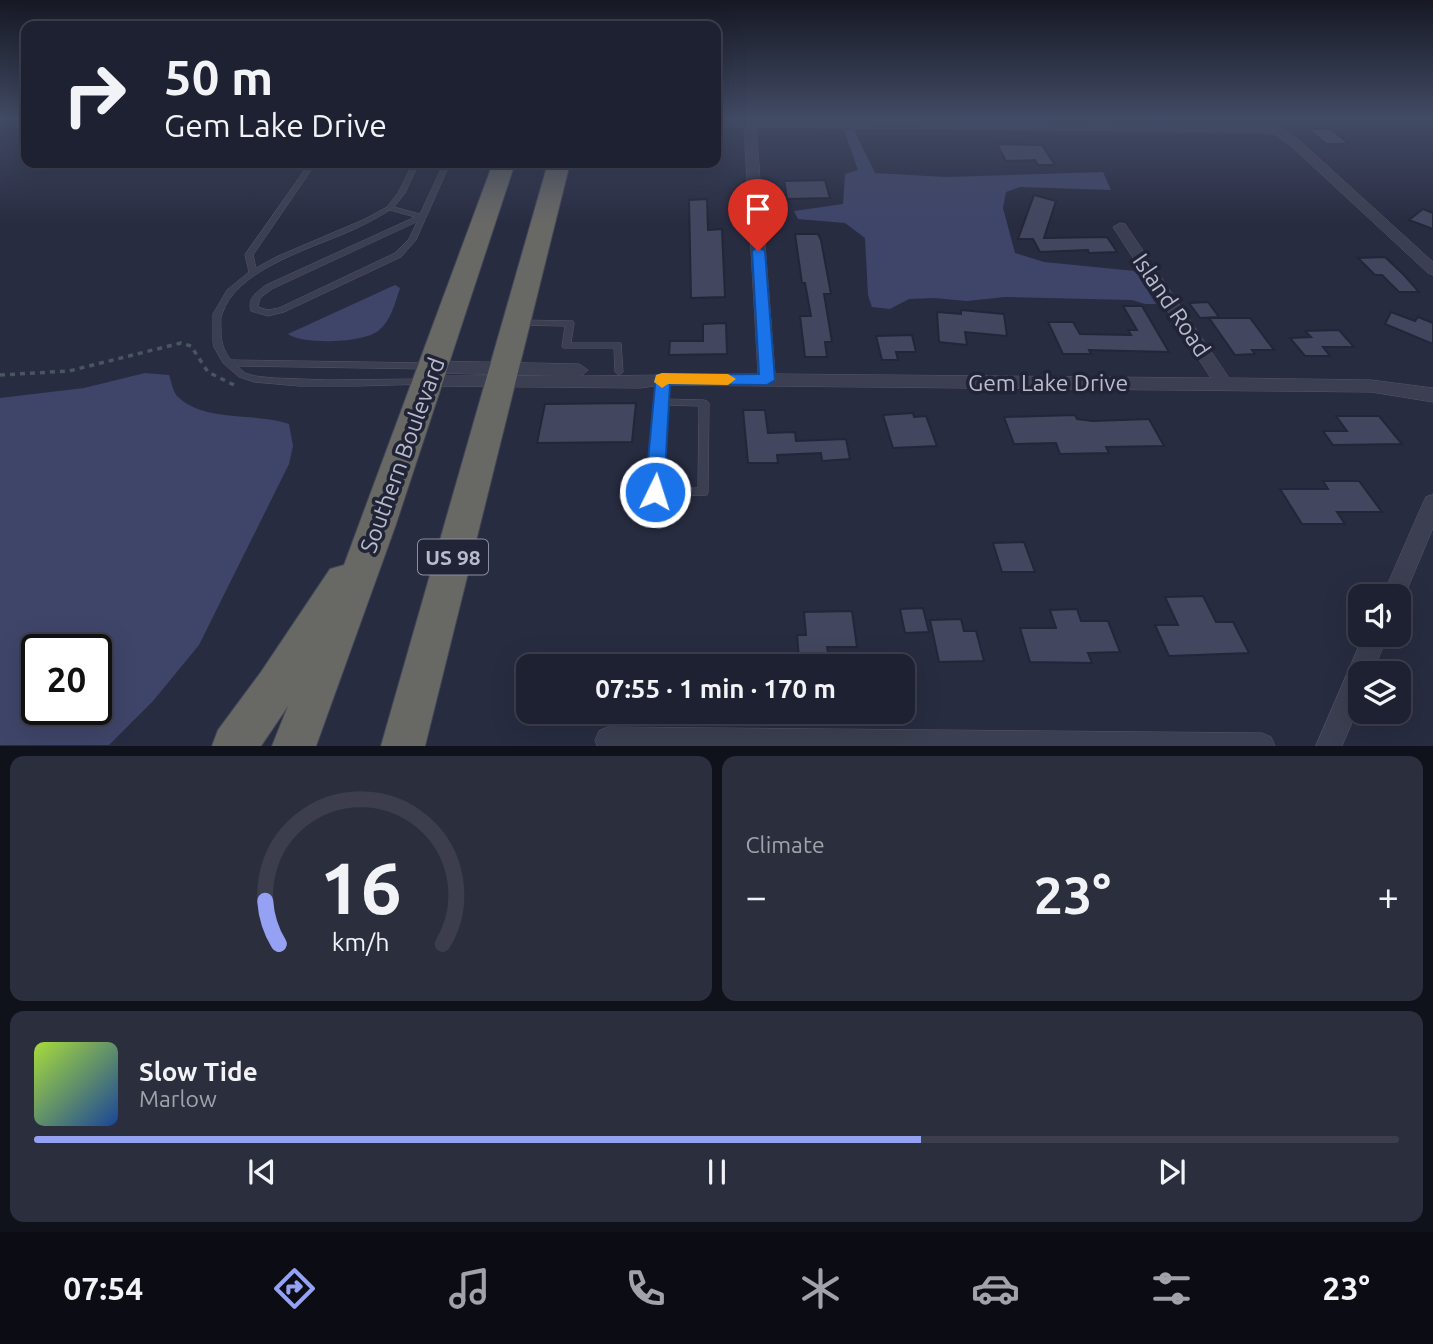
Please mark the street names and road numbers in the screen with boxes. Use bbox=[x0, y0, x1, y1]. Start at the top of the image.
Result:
street label: Island Road bbox=[1128, 249, 1216, 361]
street label: Southern Boulevard bbox=[355, 354, 449, 556]
street label: Gem Lake Drive bbox=[968, 370, 1128, 395]
road number: US 98 bbox=[418, 540, 488, 574]

